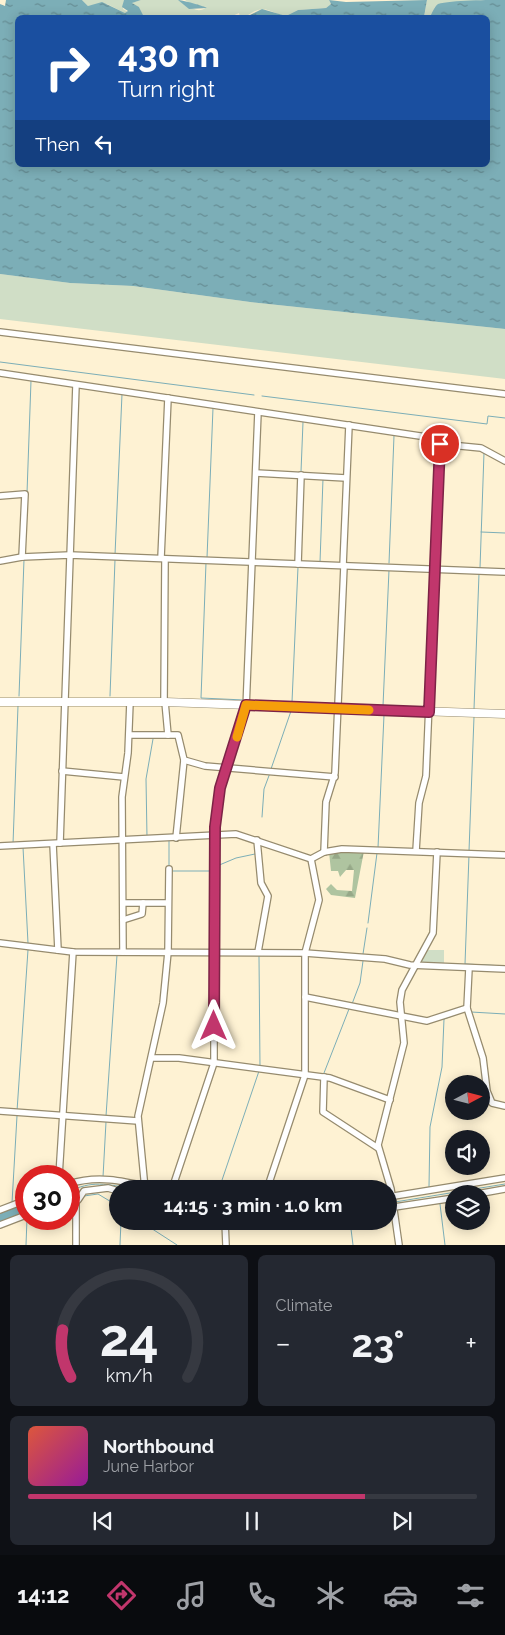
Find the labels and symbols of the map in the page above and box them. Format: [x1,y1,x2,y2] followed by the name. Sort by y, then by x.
[419,423,461,465] pin
[187,999,239,1051] position arrow
[445,1075,490,1120] north arrow
[15,1165,80,1230] speed limit sign: 30

